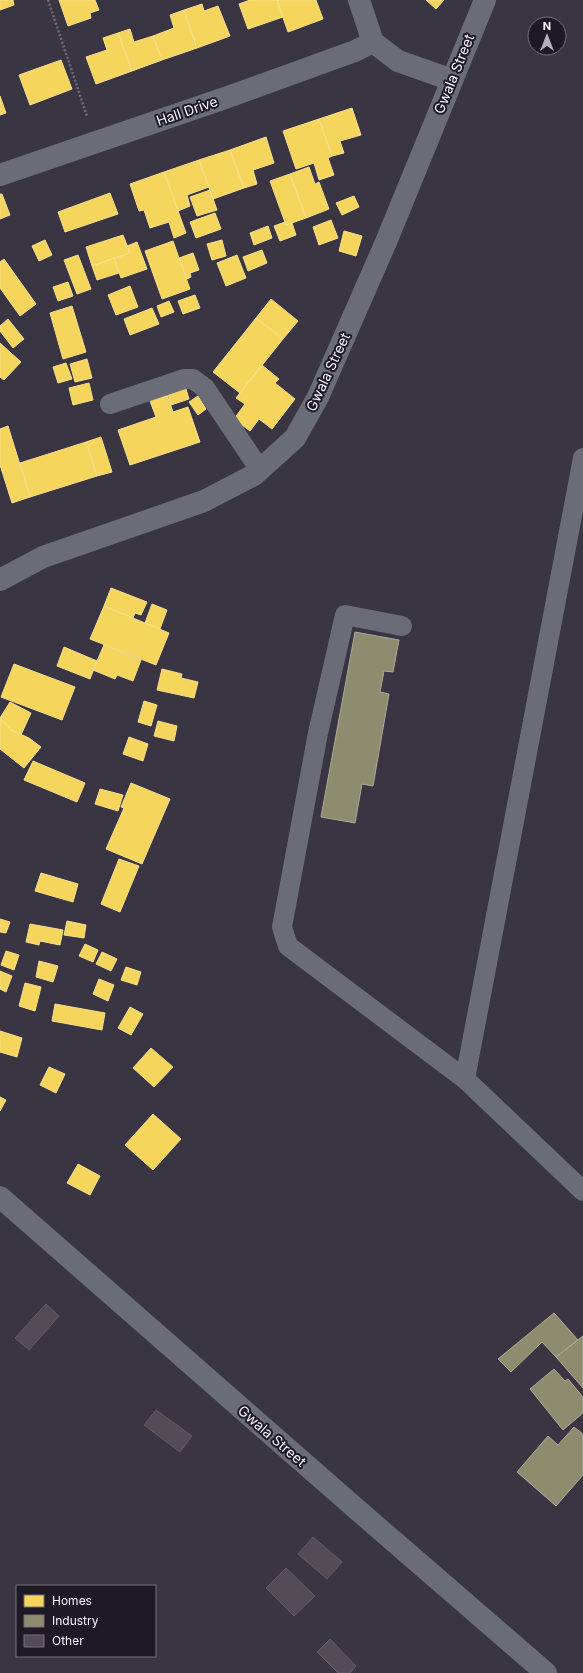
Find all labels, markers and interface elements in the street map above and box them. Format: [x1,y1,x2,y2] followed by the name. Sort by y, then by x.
[527,16,567,56] north arrow
[543,19,551,33] text: N
[430,31,477,116] street label: Gwala Street
[154,92,220,129] street label: Hall Drive
[302,330,353,414] street label: Gwala Street
[235,1401,310,1470] street label: Gwala Street
[16,1585,156,1657] legend
[52,1593,92,1608] text: Homes
[52,1613,99,1628] text: Industry
[52,1633,84,1648] text: Other

